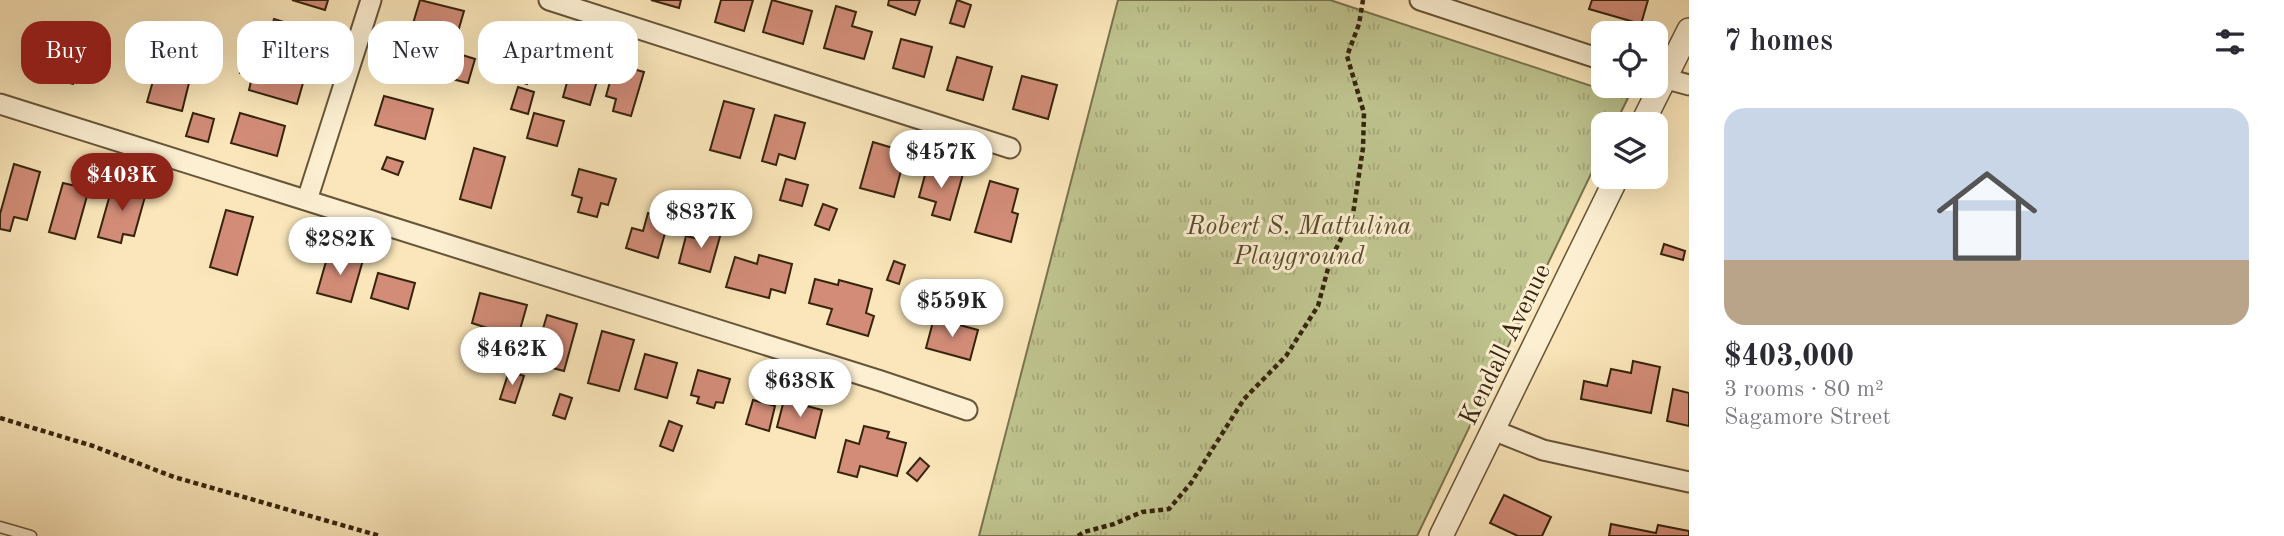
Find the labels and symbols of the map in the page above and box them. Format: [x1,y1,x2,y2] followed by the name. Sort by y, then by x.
[892,130,990,190] pin: $457K
[73,154,171,213] pin: $403K
[652,190,750,250] pin: $837K
[1185,214,1412,270] park label: Robert S. Mattulina Playground
[291,218,389,277] pin: $282K
[1456,260,1556,430] street label: Kendall Avenue
[903,280,1001,339] pin: $559K
[463,328,561,387] pin: $462K
[751,360,849,419] pin: $638K

